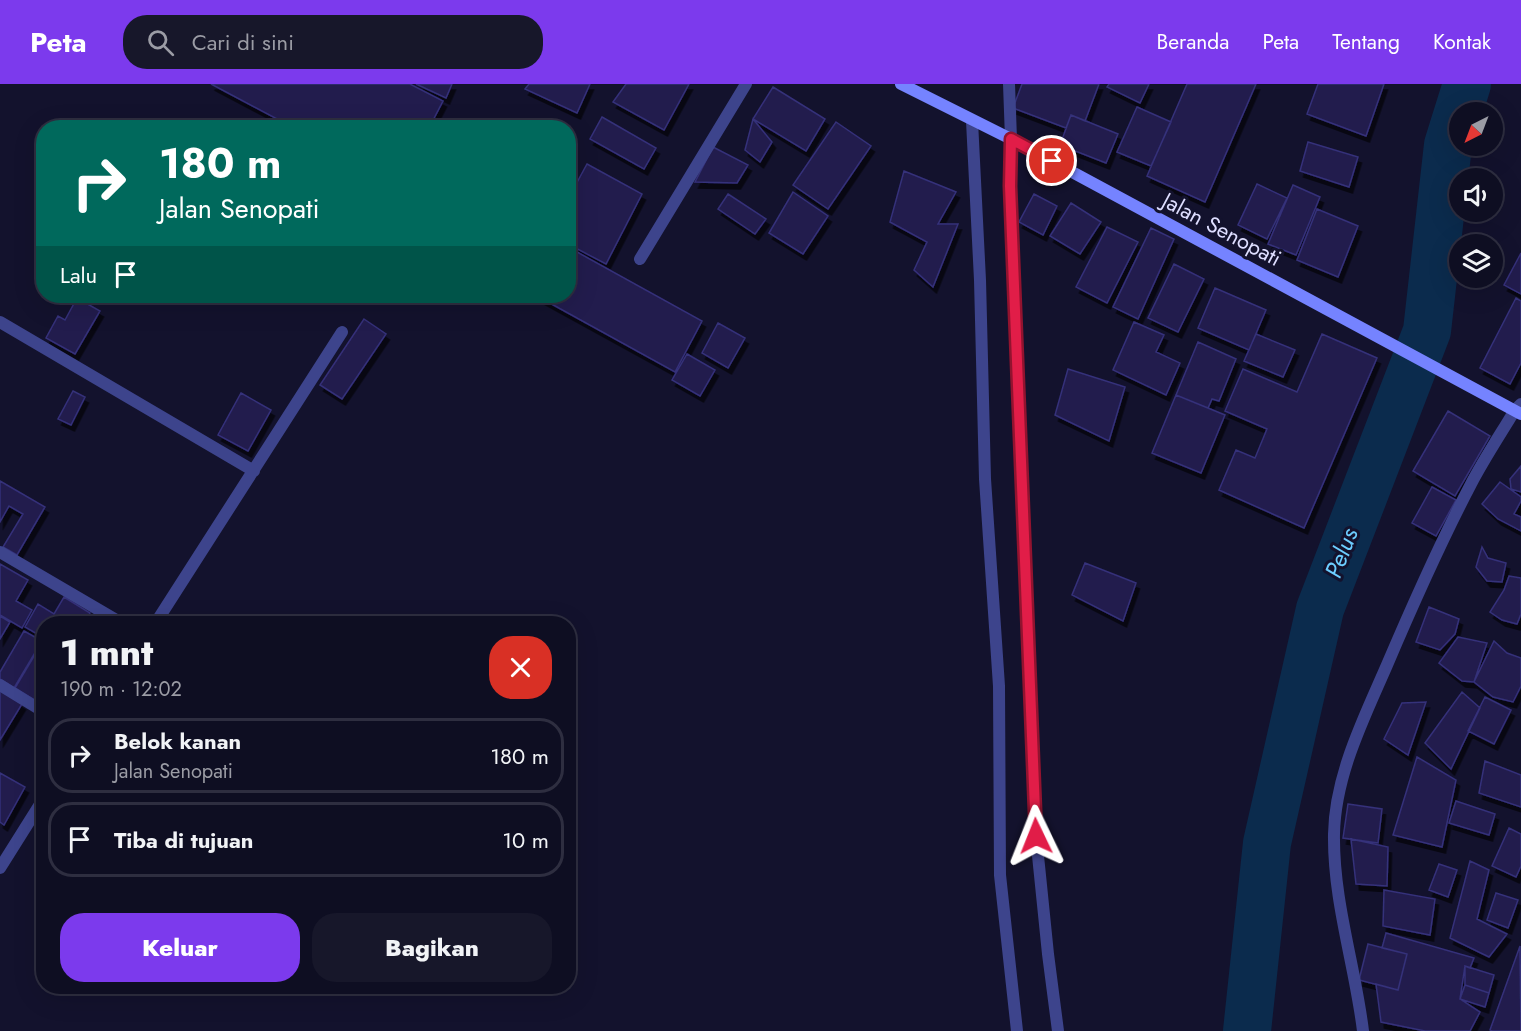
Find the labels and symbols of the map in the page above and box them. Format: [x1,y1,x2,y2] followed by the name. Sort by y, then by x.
[1449,102,1503,156] north arrow
[1026,135,1077,186] pin
[1154,183,1287,274] street label: Jalan Senopati
[1316,522,1367,583] water label: Pelus
[1004,804,1068,868] position arrow

